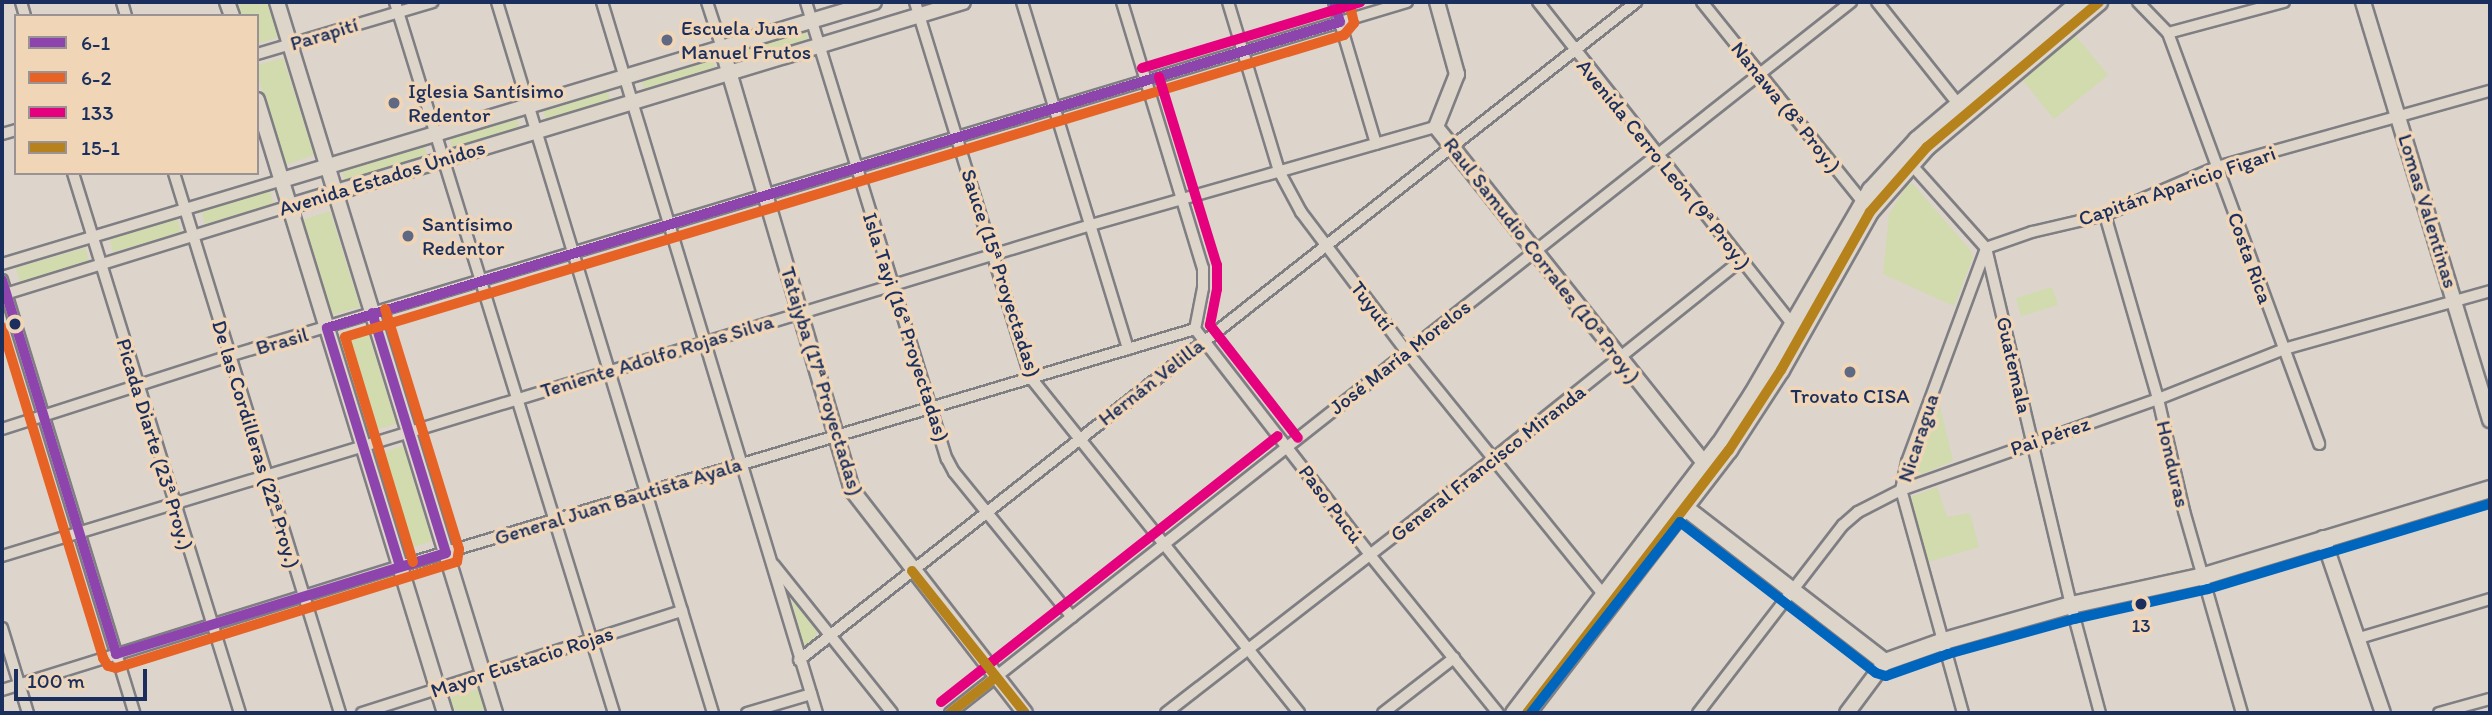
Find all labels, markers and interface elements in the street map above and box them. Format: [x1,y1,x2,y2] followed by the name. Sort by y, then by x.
[287,12,361,56] street label: Parapití
[14,14,259,175] legend
[681,15,811,65] place label: Escuela Juan Manuel Frutos
[81,30,110,55] text: 6-1
[659,32,675,48] marker: Escuela Juan Manuel Frutos
[1726,37,1846,177] street label: Nanawa (8ª Proy.)
[1572,54,1756,274] street label: Avenida Cerro León (9ª Proy.)
[81,65,112,90] text: 6-2
[408,78,564,128] place label: Iglesia Santísimo Redentor
[386,95,402,111] marker: Iglesia Santísimo Redentor
[81,100,114,125] text: 133
[1438,132,1646,388] street label: Raul Samudio Corrales (10ª Proy.)
[2393,132,2463,290] street label: Lomas Valentinas
[81,135,120,160] text: 15-1
[276,135,488,221] street label: Avenida Estados Unidos
[2075,141,2279,231] street label: Capitán Aparicio Figari
[955,166,1047,380] street label: Sauce (15ª Proyectadas)
[2222,209,2278,307] street label: Costa Rica
[857,210,955,444] street label: Isla Tayi (16ª Proyectadas)
[422,211,513,261] place label: Santísimo Redentor
[400,228,416,244] marker: Santísimo Redentor
[775,264,869,498] street label: Tatajyba (17ª Proyectadas)
[1345,276,1399,336] street label: Tuyutí
[1324,294,1476,420] street label: José María Morelos
[538,309,776,403] street label: Teniente Adolfo Rojas Silva
[1991,314,2037,416] street label: Guatemala
[8,317,22,331] unlabelled marker
[206,317,306,571] street label: De las Cordilleras (22ª Proy.)
[253,322,311,360] street label: Brasil
[1093,333,1209,431] street label: Hernán Velilla
[111,335,199,553] street label: Picada Diarte (23ª Proy.)
[1842,364,1858,380] marker: Trovato CISA
[1385,379,1591,547] street label: General Francisco Miranda
[1790,383,1910,409] place label: Trovato CISA
[1892,391,1944,485] street label: Nicaragua
[2007,411,2093,461] street label: Pai Pérez
[2151,418,2195,510] street label: Honduras
[492,451,744,551] street label: General Juan Bautista Ayala
[1293,460,1369,548] street label: Paso Pucú
[2134,597,2148,611] marker: 13
[2131,615,2151,637] place label: 13
[428,621,616,703] street label: Mayor Eustacio Rojas
[18,656,150,700] scale bar
[27,668,85,693] text: 100 m

